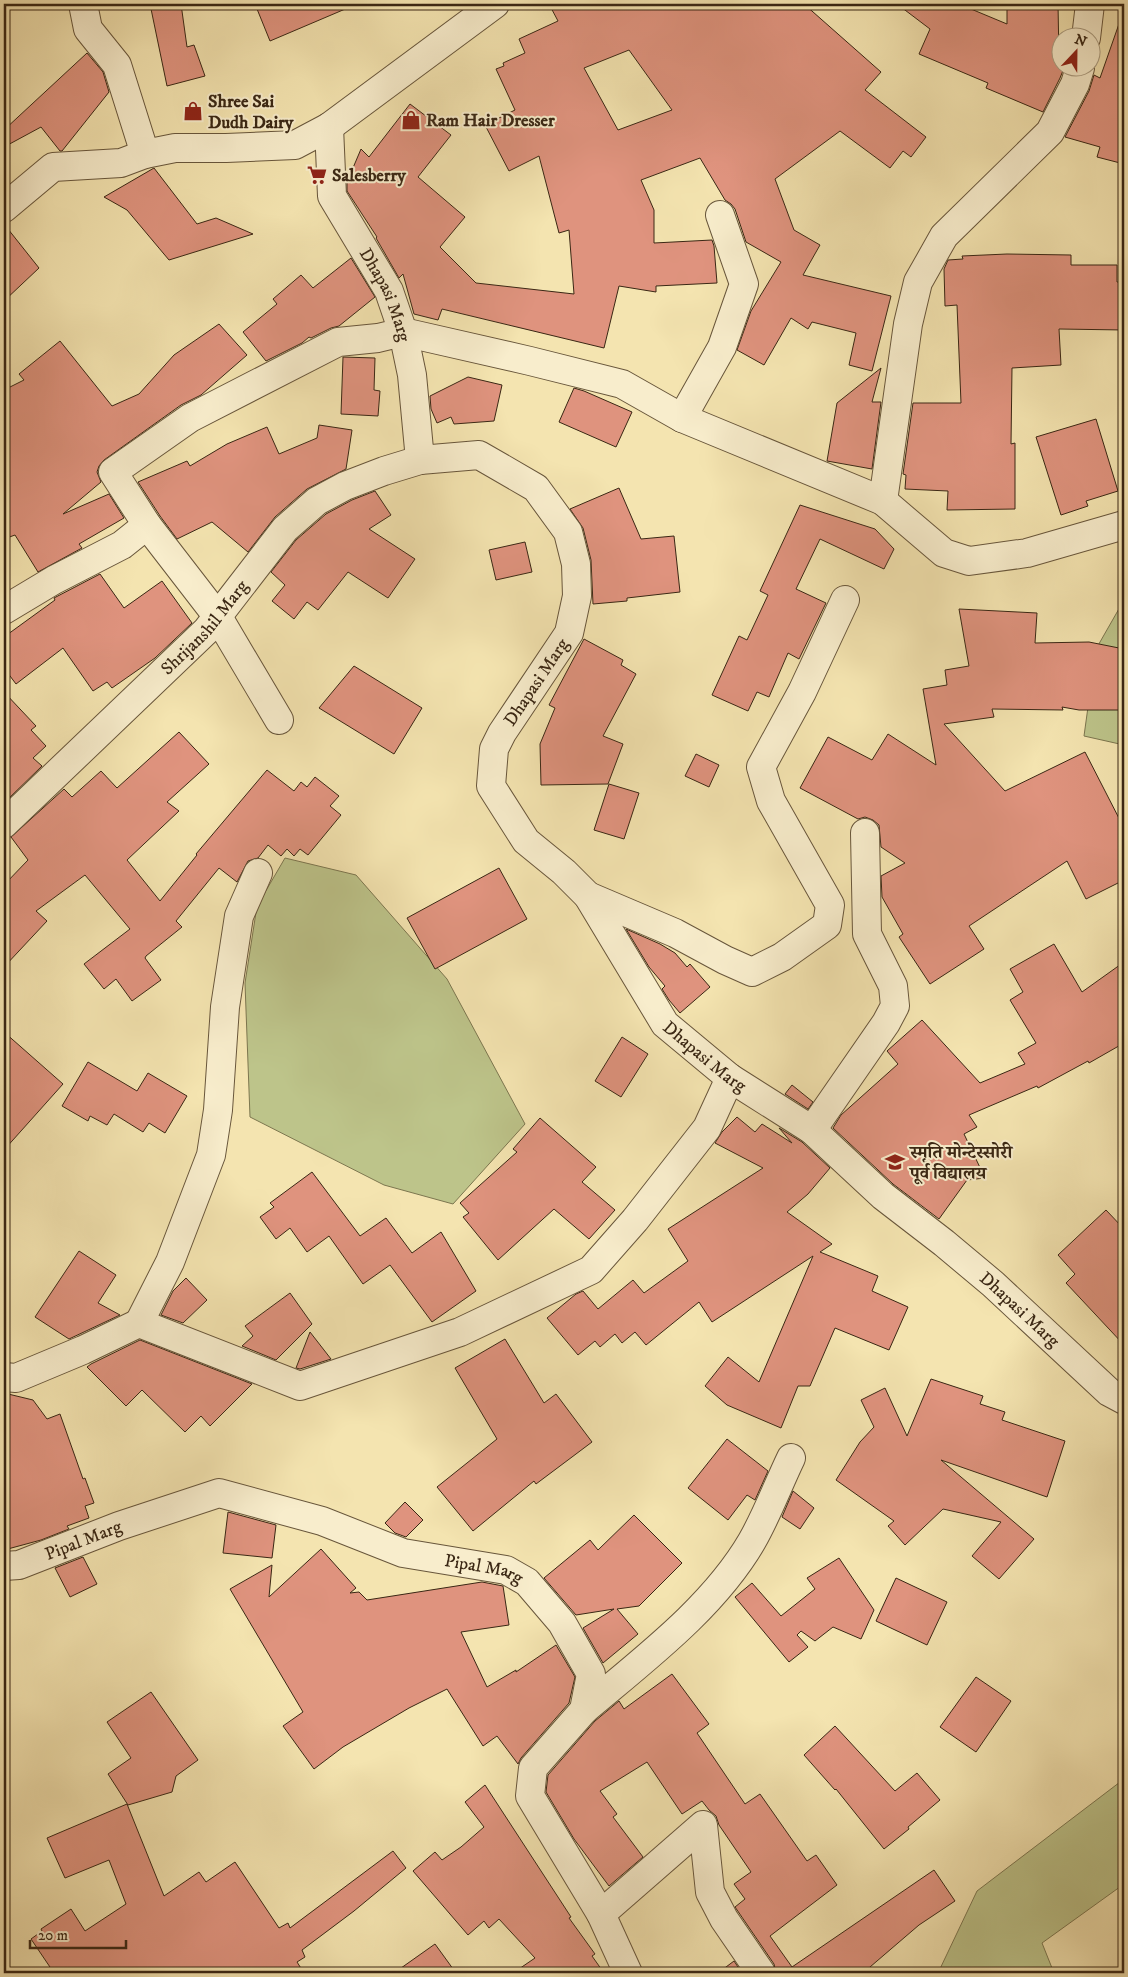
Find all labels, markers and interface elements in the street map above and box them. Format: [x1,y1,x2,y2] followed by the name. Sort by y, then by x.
[1050,28,1100,78] north arrow
[1072,30,1090,52] text: N
[208,91,294,134] place label: Shree Sai Dudh Dairy
[182,100,204,122] shop icon: Shree Sai Dudh Dairy
[400,109,422,131] shop icon: Ram Hair Dresser
[426,110,555,132] place label: Ram Hair Dresser
[306,164,328,186] supermarket icon: Salesberry
[332,165,406,187] place label: Salesberry
[354,244,415,344] street label: Dhapasi Marg
[157,576,254,680] street label: Shrijanshil Marg
[499,634,574,731] street label: Dhapasi Marg
[658,1017,750,1098] street label: Dhapasi Marg
[908,1141,1013,1185] place label: स्मृति मोन्टेस्सोरी पूर्व विद्यालय
[884,1151,906,1173] school or university icon: स्मृति मोन्टेस्सोरी पूर्व विद्यालय
[975,1267,1064,1353] street label: Dhapasi Marg
[42,1516,125,1566] street label: Pipal Marg
[443,1550,527,1590] street label: Pipal Marg
[30,1917,126,1949] scale bar
[38,1926,68,1945] text: 20 m

